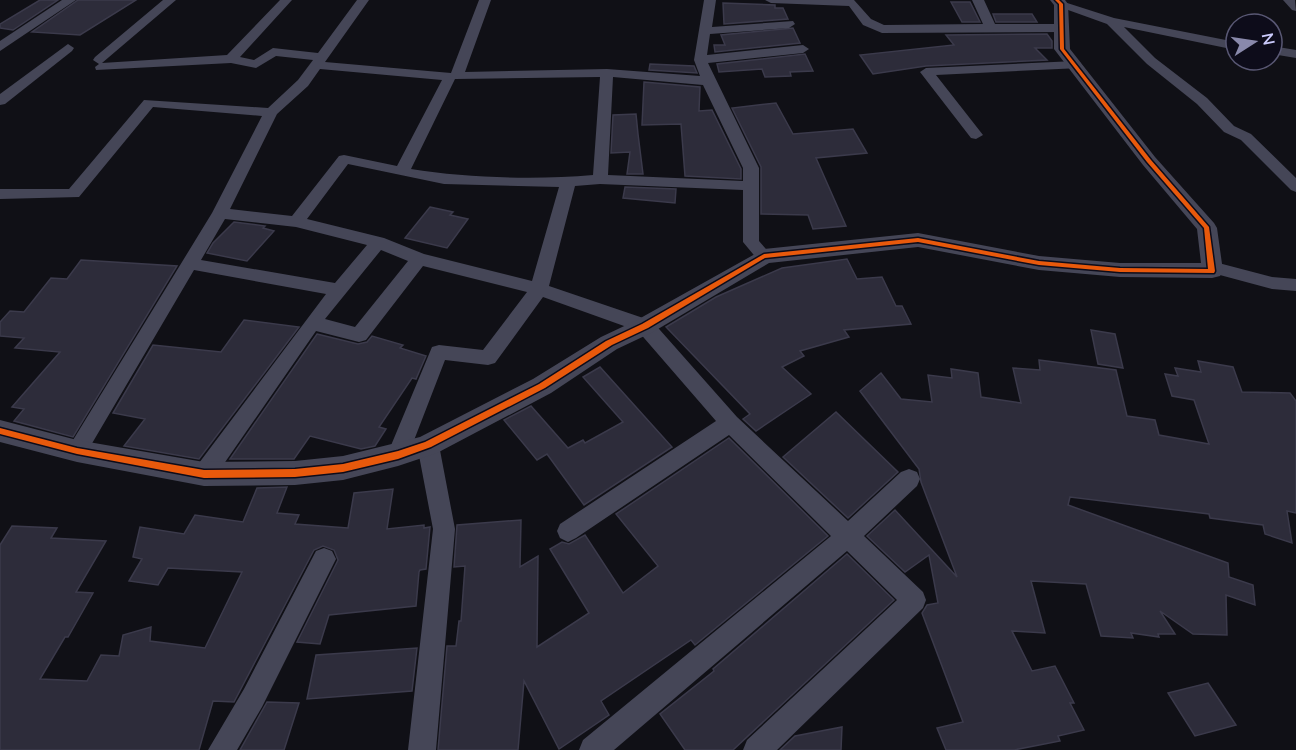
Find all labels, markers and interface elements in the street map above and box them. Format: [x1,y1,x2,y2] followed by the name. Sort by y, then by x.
[1224,12,1284,72] north arrow
[1258,31,1280,47] text: N

